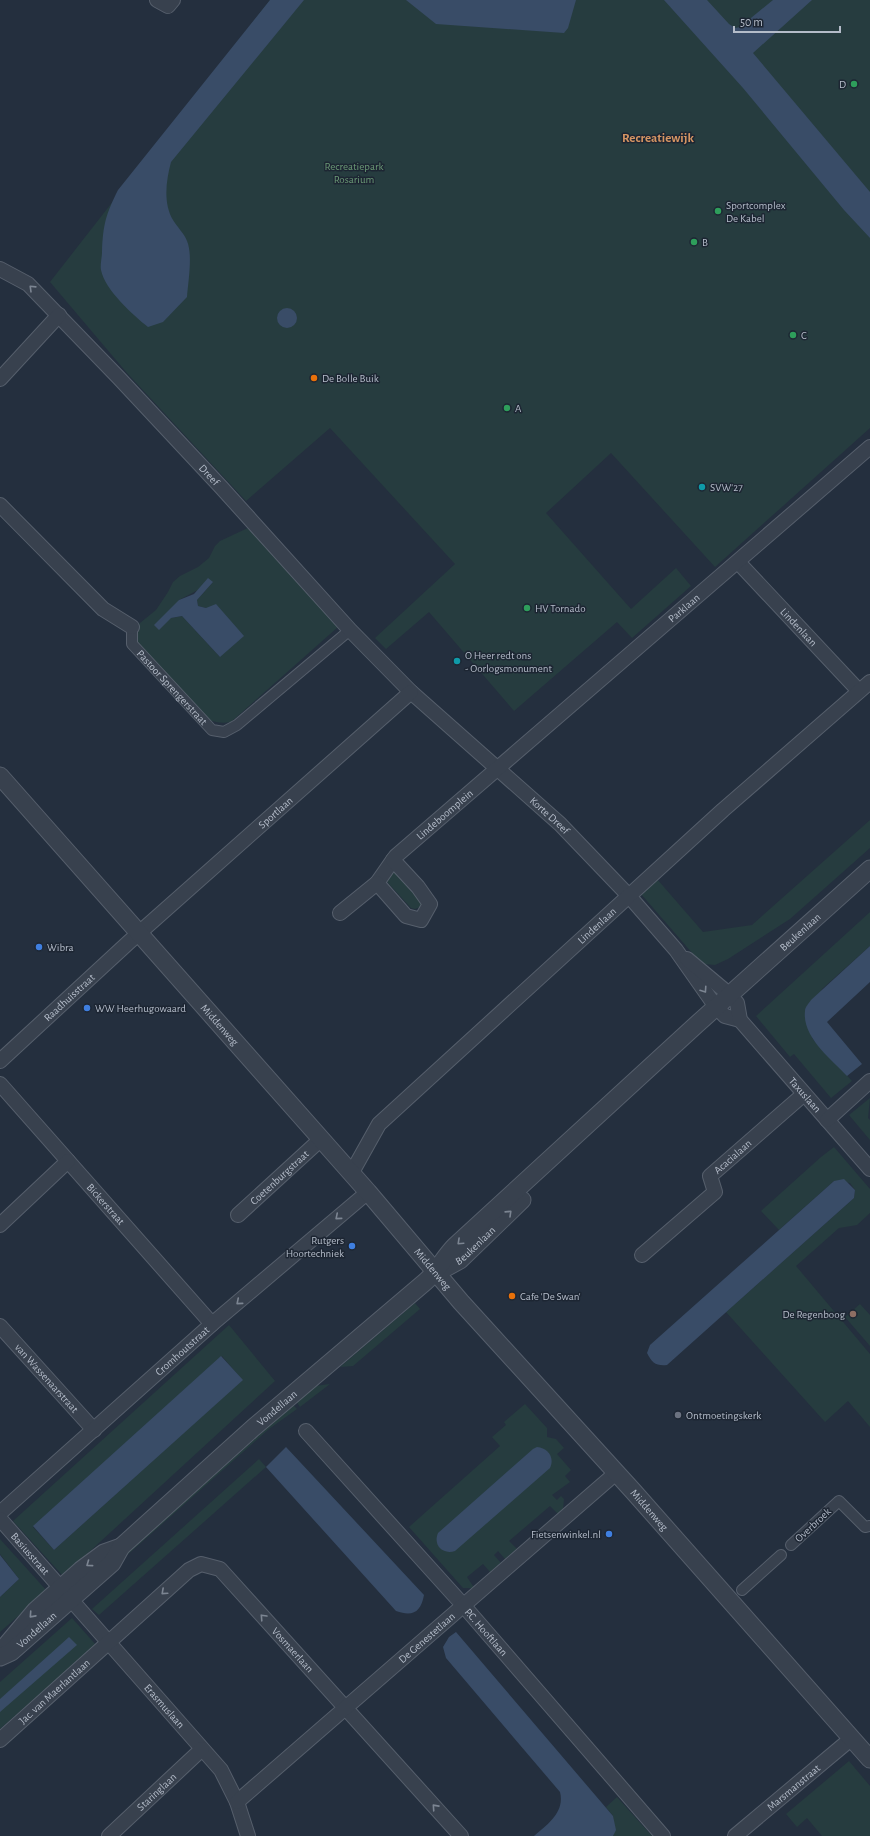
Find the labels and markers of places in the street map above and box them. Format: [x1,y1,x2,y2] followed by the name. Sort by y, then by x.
[839,79,846,90] place label: D
[849,79,859,89] marker: D
[726,200,786,224] place label: Sportcomplex De Kabel
[713,206,723,216] marker: Sportcomplex De Kabel
[689,237,699,247] marker: B
[702,237,708,248] place label: B
[788,330,798,340] marker: C
[801,330,807,341] place label: C
[309,373,319,383] marker: De Bolle Buik
[322,373,379,384] place label: De Bolle Buik
[502,403,512,413] marker: A
[515,403,522,414] place label: A
[697,482,707,492] marker: SVW'27
[710,482,743,493] place label: SVW'27
[522,603,532,613] marker: HV Tornado
[535,603,586,614] place label: HV Tornado
[465,650,552,674] place label: O Heer redt ons - Oorlogsmonument
[452,656,462,666] marker: O Heer redt ons - Oorlogsmonument
[34,942,44,952] marker: Wibra
[47,942,74,953] place label: Wibra
[82,1003,92,1013] marker: WW Heerhugowaard
[95,1003,186,1014] place label: WW Heerhugowaard
[286,1235,344,1259] place label: Rutgers Hoortechniek
[347,1241,357,1251] marker: Rutgers Hoortechniek
[507,1291,517,1301] marker: Cafe 'De Swan'
[520,1291,581,1302] place label: Cafe 'De Swan'
[782,1309,846,1320] place label: De Regenboog
[848,1309,858,1319] marker: De Regenboog
[673,1410,683,1420] marker: Ontmoetingskerk
[686,1410,761,1421] place label: Ontmoetingskerk
[531,1529,601,1540] place label: Fietsenwinkel.nl
[604,1529,614,1539] marker: Fietsenwinkel.nl

